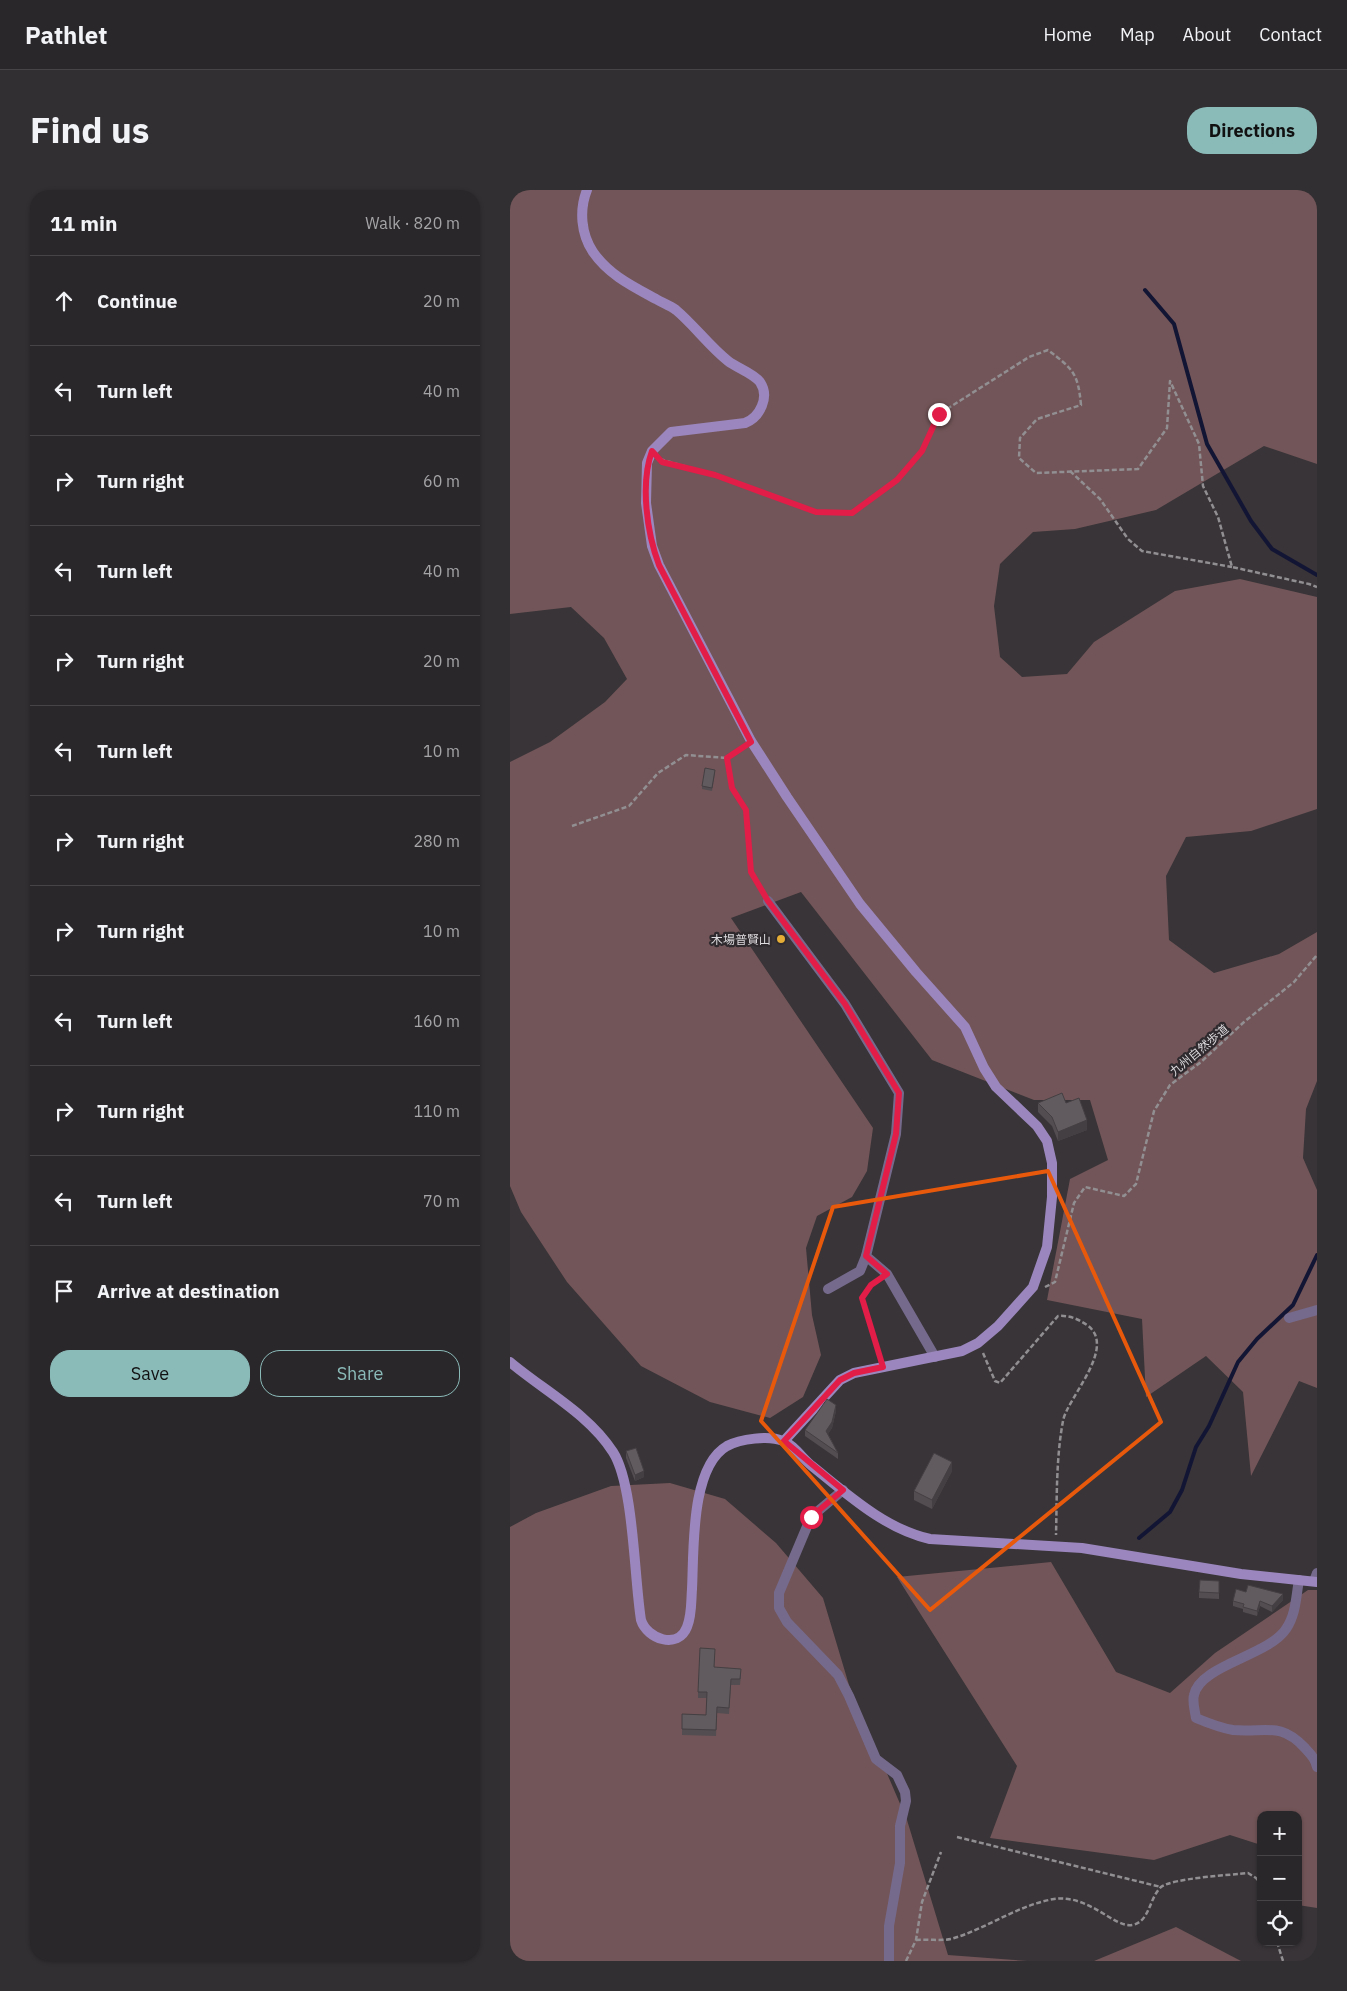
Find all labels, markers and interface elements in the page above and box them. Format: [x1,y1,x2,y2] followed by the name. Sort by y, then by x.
[25,19,107,51] text: Pathlet
[1044,23,1092,46] text: Home
[1120,23,1155,46] text: Map
[1183,23,1231,46] text: About
[1259,23,1322,46] text: Contact
[30,107,149,153] text: Find us
[1187,107,1317,154] button: Directions
[50,209,117,237] text: 11 min
[365,213,460,233] text: Walk · 820 m
[50,287,78,315] icon: ahead
[97,289,177,313] text: Continue
[423,291,460,311] text: 20 m
[50,377,78,405] icon: left
[97,379,173,403] text: Turn left
[423,381,460,401] text: 40 m
[928,403,951,426] route end
[50,467,78,495] icon: right
[97,469,184,493] text: Turn right
[423,471,460,491] text: 60 m
[50,557,78,585] icon: left
[97,559,173,583] text: Turn left
[423,561,460,581] text: 40 m
[50,647,78,675] icon: right
[97,649,184,673] text: Turn right
[423,651,460,671] text: 20 m
[50,737,78,765] icon: left
[97,739,173,763] text: Turn left
[423,741,460,761] text: 10 m
[50,827,78,855] icon: right
[97,829,184,853] text: Turn right
[413,831,460,851] text: 280 m
[50,917,78,945] icon: right
[97,919,184,943] text: Turn right
[423,921,460,941] text: 10 m
[711,932,771,947] place label: 木場普賢山
[775,933,787,945] marker: 木場普賢山
[50,1007,78,1035] icon: left
[97,1009,173,1033] text: Turn left
[413,1011,460,1031] text: 160 m
[1167,1021,1231,1079] street label: 九州自然歩道
[50,1097,78,1125] icon: right
[97,1099,184,1123] text: Turn right
[413,1101,460,1121] text: 110 m
[50,1187,78,1215] icon: left
[97,1189,173,1213] text: Turn left
[423,1191,460,1211] text: 70 m
[50,1277,78,1305] icon: arrive
[97,1279,280,1303] text: Arrive at destination
[50,1350,250,1397] button: Save
[260,1350,460,1397] button: Share
[800,1506,823,1529] route start
[1257,1811,1302,1946] map controls
[1257,1811,1302,1856] button: +
[1257,1856,1302,1901] button: −
[1257,1901,1302,1946] button: locate

